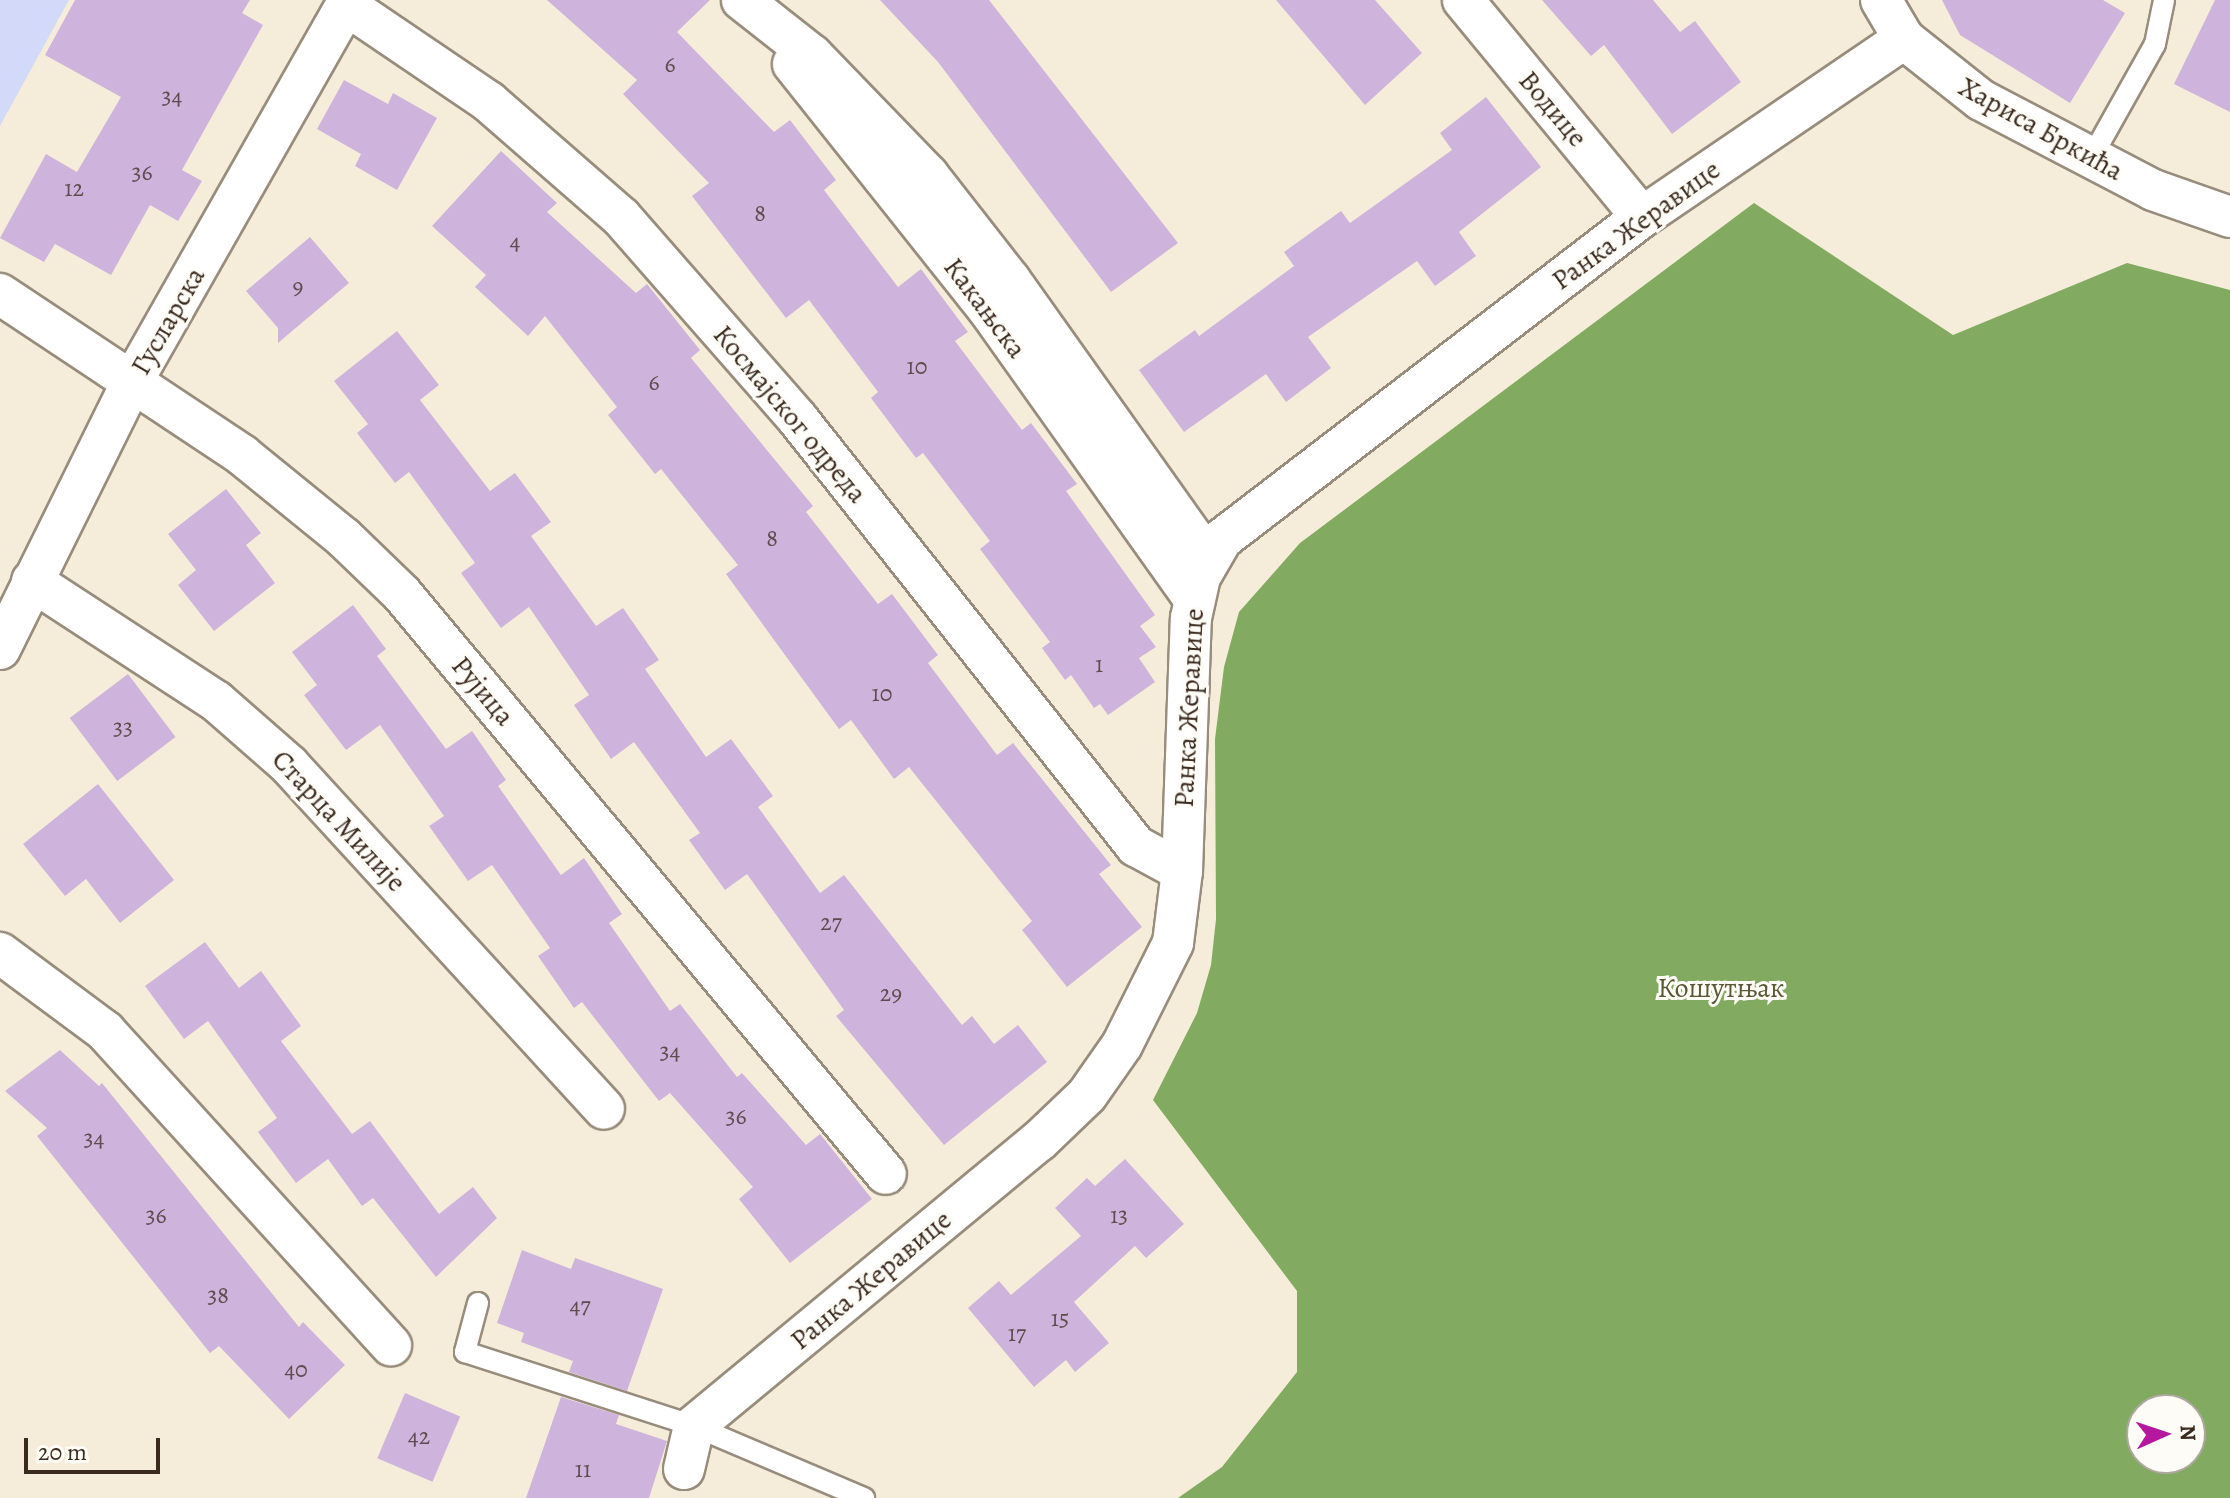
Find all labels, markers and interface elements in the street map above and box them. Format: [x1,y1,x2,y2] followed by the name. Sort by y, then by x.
[664,51,676,79] house number: 6
[1511,64,1595,154] street label: Водице
[1953,70,2129,188] street label: Хариса Бркића
[162,83,182,111] house number: 34
[1545,153,1727,297] street label: Ранка Жеравице
[131,159,153,187] house number: 36
[64,175,84,203] house number: 12
[754,200,766,228] house number: 8
[510,228,520,256] house number: 4
[936,251,1034,365] street label: Какањска
[124,261,212,381] street label: Гусларска
[293,273,303,301] house number: 9
[706,318,874,510] street label: Космајског одреда
[907,353,927,381] house number: 10
[648,369,660,397] house number: 6
[766,525,778,553] house number: 8
[1167,607,1211,809] street label: Ранка Жеравице
[444,649,522,733] street label: Рујица
[1095,651,1103,679] house number: 1
[872,680,892,708] house number: 10
[113,714,133,742] house number: 33
[265,743,413,899] street label: Старца Милије
[820,909,842,937] house number: 27
[1657,971,1785,1005] park label: Кошутњак
[880,980,902,1008] house number: 29
[660,1038,680,1066] house number: 34
[725,1103,747,1131] house number: 36
[84,1125,104,1153] house number: 34
[145,1202,167,1230] house number: 36
[1110,1202,1128,1230] house number: 13
[784,1203,958,1357] street label: Ранка Жеравице
[207,1282,229,1310] house number: 38
[570,1292,590,1320] house number: 47
[1051,1305,1069,1333] house number: 15
[1008,1320,1026,1348] house number: 17
[284,1356,308,1384] house number: 40
[2126,1394,2206,1474] north arrow
[28,1422,164,1472] scale bar
[408,1423,430,1451] house number: 42
[2173,1424,2203,1442] text: N
[38,1436,87,1468] text: 20 m
[575,1456,591,1484] house number: 11

